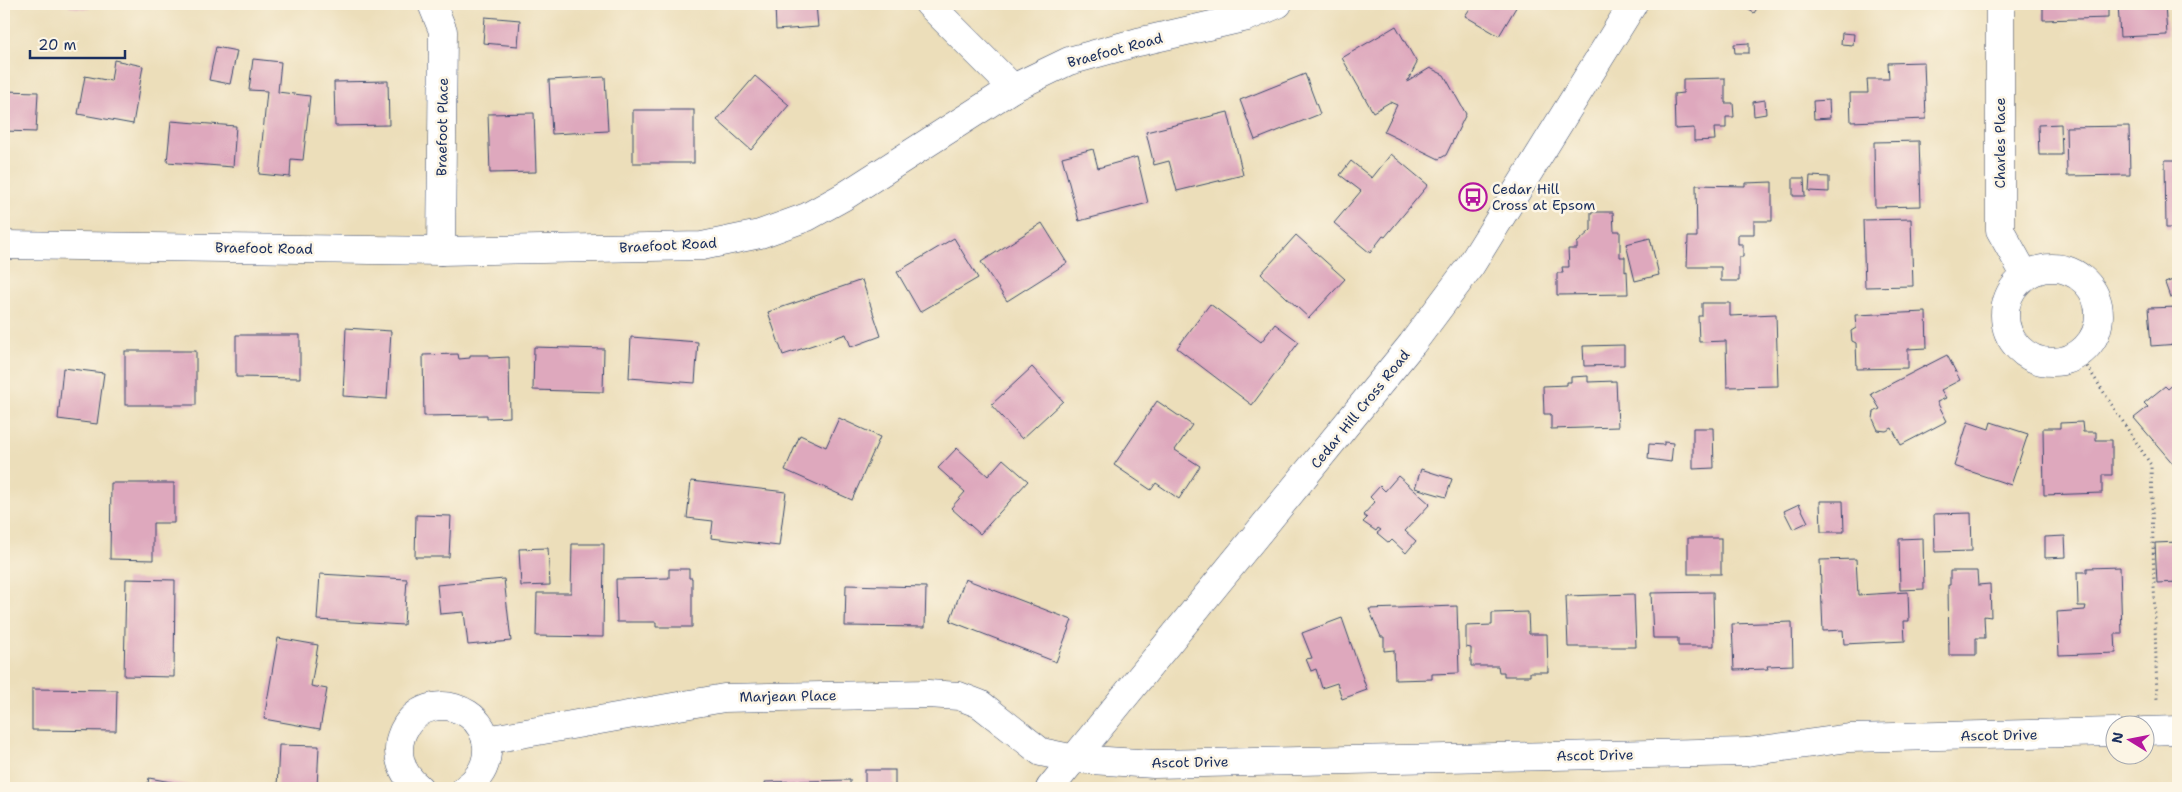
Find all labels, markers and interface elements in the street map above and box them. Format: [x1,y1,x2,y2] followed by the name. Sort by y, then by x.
[30,28,125,60] scale bar
[1065,29,1165,71] street label: Braefoot Road
[38,35,77,55] text: 20 m
[432,78,452,176] street label: Braefoot Place
[1991,97,2009,188] street label: Charles Place
[1492,180,1595,214] place label: Cedar Hill Cross at Epsom
[1458,182,1488,212] bus stop icon: Cedar Hill Cross at Epsom
[619,233,717,257] street label: Braefoot Road
[215,238,313,258] street label: Braefoot Road
[1307,346,1414,472] street label: Cedar Hill Cross Road
[739,686,837,706] street label: Marjean Place
[2104,714,2154,764] north arrow
[1960,725,2038,745] street label: Ascot Drive
[2107,731,2127,745] text: N
[1556,745,1634,765] street label: Ascot Drive
[1151,752,1229,772] street label: Ascot Drive

